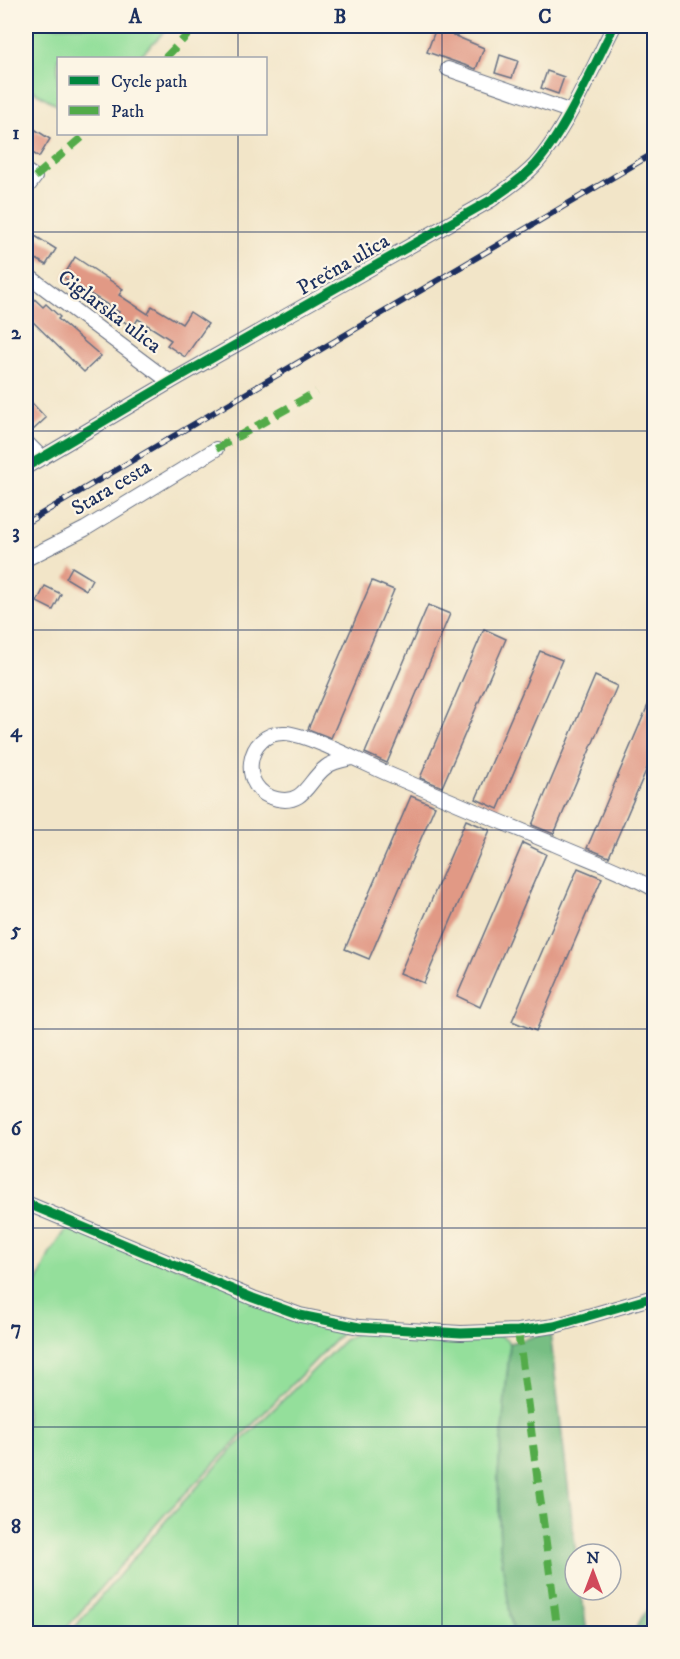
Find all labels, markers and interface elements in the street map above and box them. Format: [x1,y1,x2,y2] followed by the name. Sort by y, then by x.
[128,5,143,30] text: A
[334,5,346,30] text: B
[538,5,552,30] text: C
[57,57,267,135] legend
[111,71,188,93] text: Cycle path
[111,101,145,123] text: Path
[12,121,20,146] text: 1
[293,228,394,302] street label: Prečna ulica
[52,264,166,359] street label: Ciglarska ulica
[11,321,22,346] text: 2
[67,454,156,522] street label: Stara cesta
[12,520,20,545] text: 3
[10,719,23,744] text: 4
[10,918,21,943] text: 5
[11,1117,23,1142] text: 6
[11,1316,21,1341] text: 7
[11,1515,21,1540] text: 8
[563,1542,623,1602] north arrow
[586,1548,600,1568] text: N

